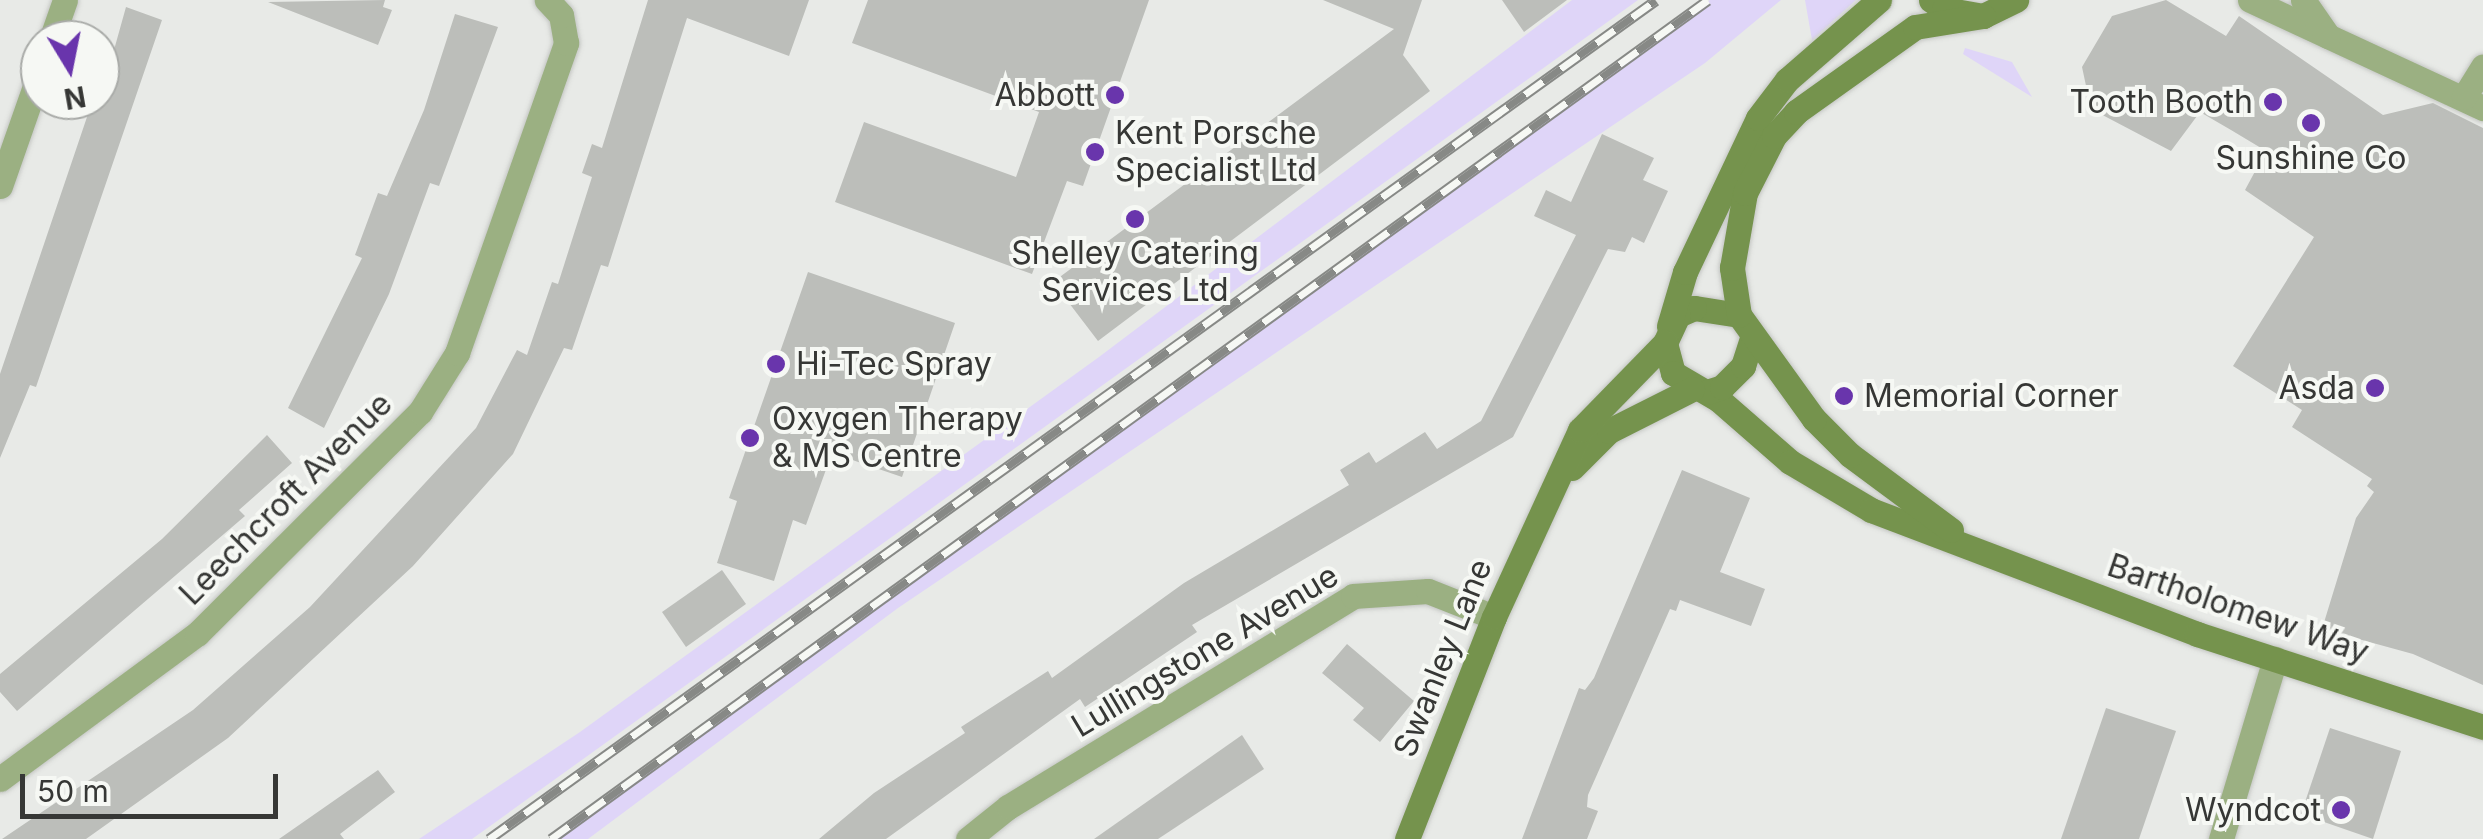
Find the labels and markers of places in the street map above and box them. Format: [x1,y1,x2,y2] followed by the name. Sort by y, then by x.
[994,76,1095,114] place label: Abbott
[2069,83,2253,121] place label: Tooth Booth
[1104,84,1126,106] marker: Abbott
[2262,91,2284,113] marker: Tooth Booth
[2300,112,2322,134] marker: Sunshine Co
[1115,115,1317,190] place label: Kent Porsche Specialist Ltd
[2215,139,2407,177] place label: Sunshine Co
[1084,141,1106,163] marker: Kent Porsche Specialist Ltd
[1124,208,1146,230] marker: Shelley Catering Services Ltd
[1011,235,1259,310] place label: Shelley Catering Services Ltd
[796,345,992,383] place label: Hi-Tec Spray
[765,353,787,375] marker: Hi-Tec Spray
[2278,369,2355,407] place label: Asda
[1864,377,2119,415] place label: Memorial Corner
[2364,377,2386,399] marker: Asda
[1833,385,1855,407] marker: Memorial Corner
[772,401,1023,476] place label: Oxygen Therapy & MS Centre
[737,425,763,451] marker: Oxygen Therapy & MS Centre
[2185,791,2321,829] place label: Wyndcot
[2330,799,2352,821] marker: Wyndcot

